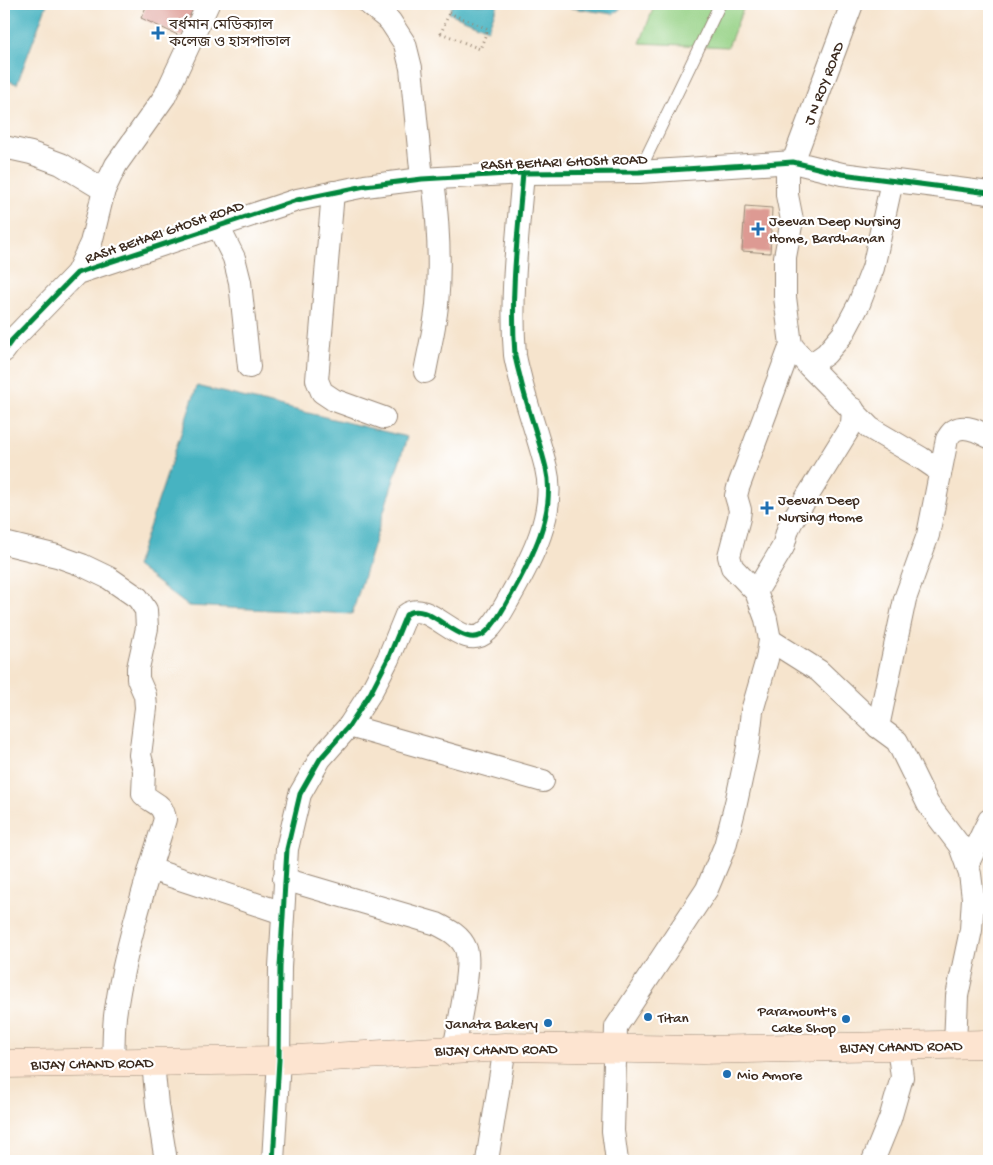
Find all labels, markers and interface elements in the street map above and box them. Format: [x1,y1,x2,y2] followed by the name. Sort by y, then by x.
[168,15,291,52] place label: বর্ধমান মেডিক্যাল কলেজ ও হাসপাতাল
[151,26,165,40] marker: বর্ধমান মেডিক্যাল কলেজ ও হাসপাতাল
[801,39,849,128] street label: J N ROY ROAD
[480,151,648,175] street label: RASH BEHARI GHOSH ROAD
[83,197,247,269] street label: RASH BEHARI GHOSH ROAD
[769,213,901,248] place label: Jeevan Deep Nursing Home, Bardhaman
[751,222,765,236] marker: Jeevan Deep Nursing Home, Bardhaman
[778,492,863,527] place label: Jeevan Deep Nursing Home
[760,501,774,515] marker: Jeevan Deep Nursing Home
[757,1003,837,1038] place label: Paramount's Cake Shop
[657,1010,689,1028] place label: Titan
[642,1011,654,1023] marker: Titan
[840,1013,852,1025] marker: Paramount's Cake Shop
[445,1016,539,1034] place label: Janata Bakery
[542,1017,554,1029] marker: Janata Bakery
[839,1038,963,1058] street label: BIJAY CHAND ROAD
[434,1041,558,1061] street label: BIJAY CHAND ROAD
[30,1055,154,1075] street label: BIJAY CHAND ROAD
[737,1067,803,1085] place label: Mio Amore
[721,1068,733,1080] marker: Mio Amore

